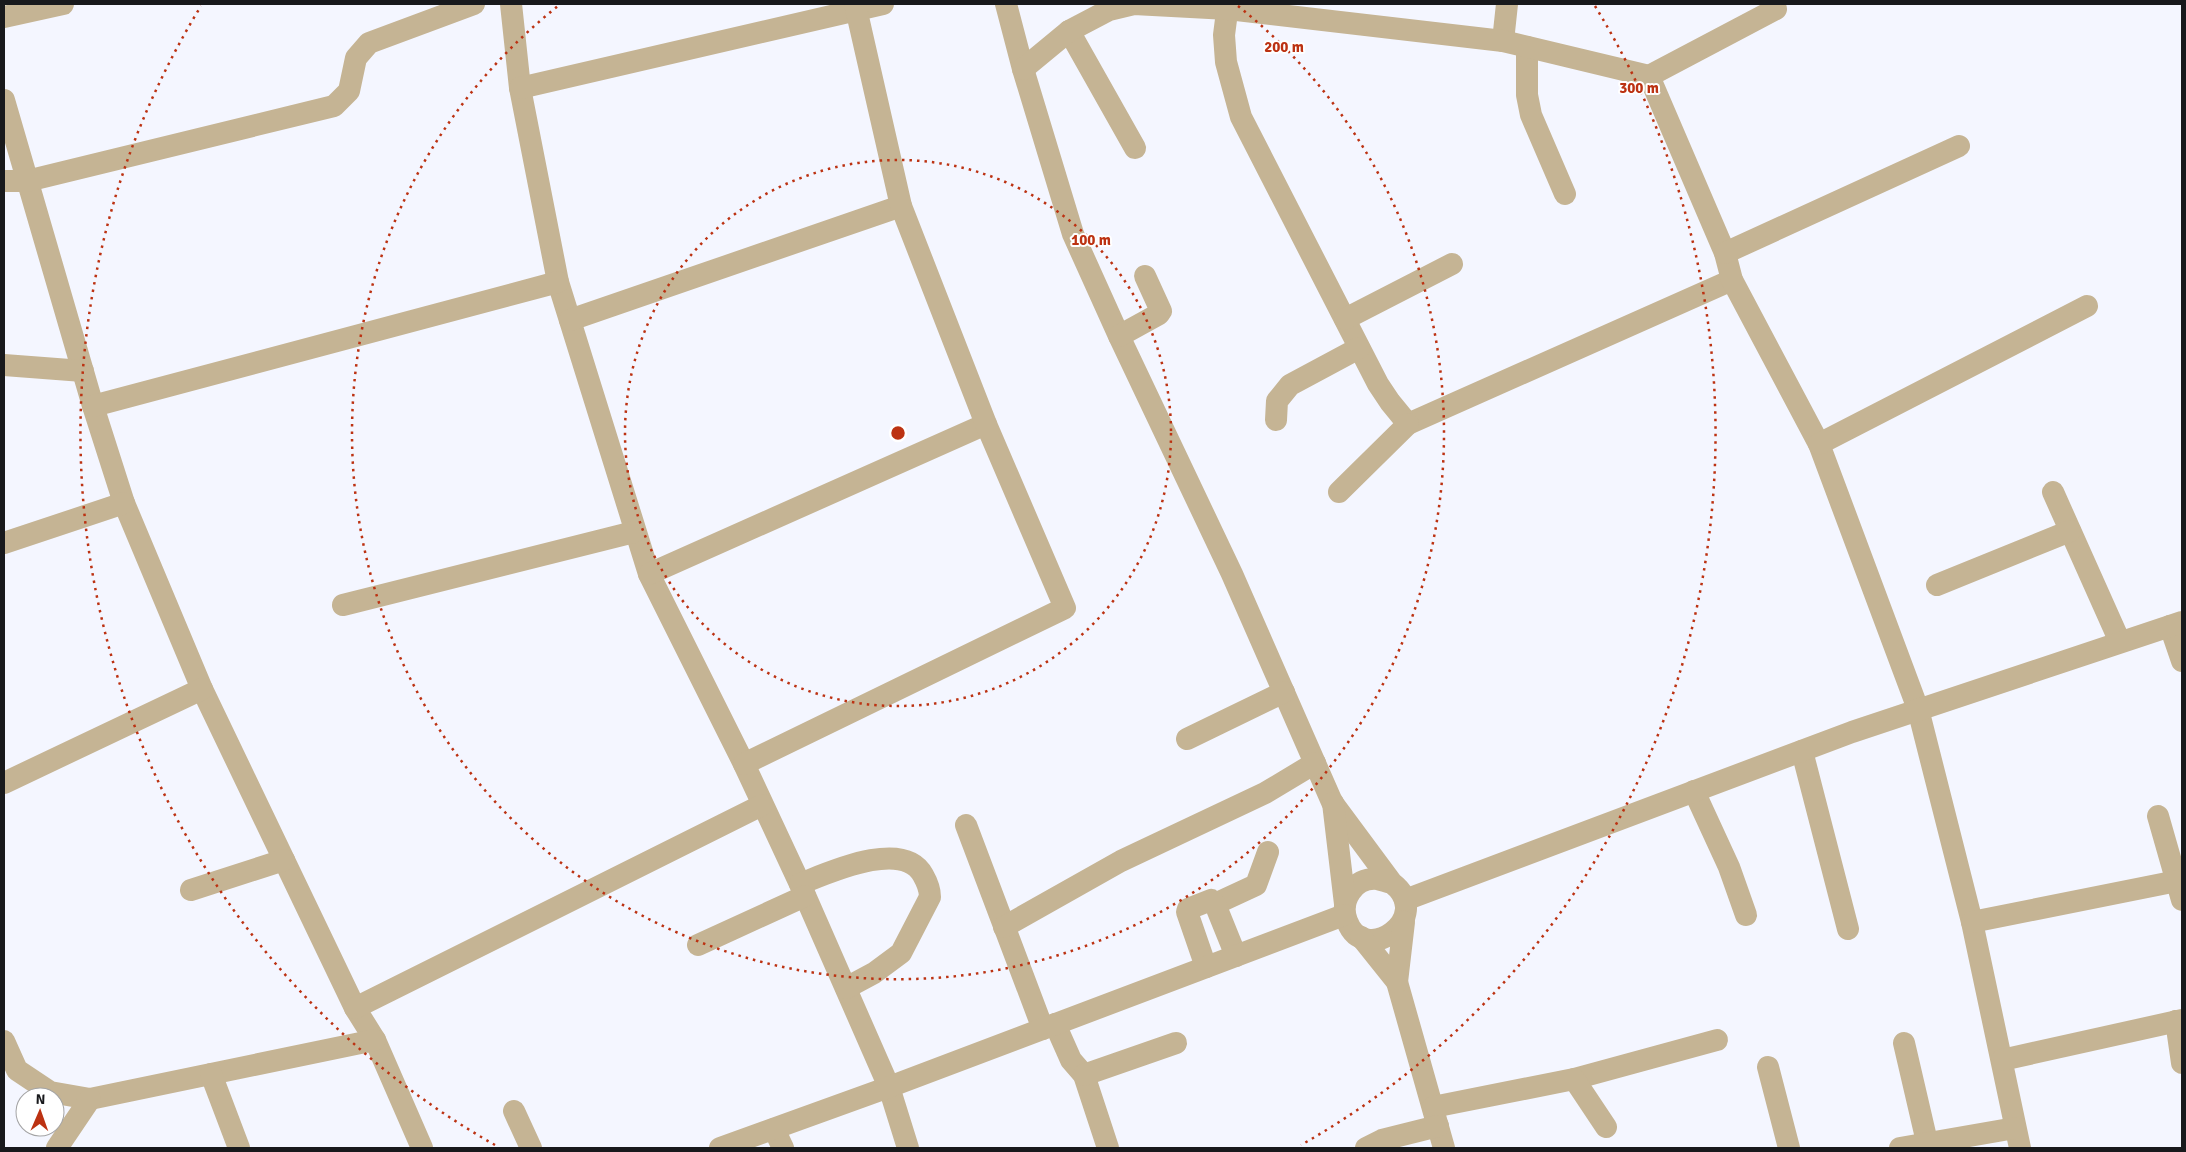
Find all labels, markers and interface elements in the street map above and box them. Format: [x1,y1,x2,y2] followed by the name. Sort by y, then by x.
[1264,38,1304,56] text: 200 m
[1619,79,1659,97] text: 300 m
[1071,231,1111,249] text: 100 m
[889,424,907,442] centre of rings
[15,1087,65,1137] north arrow
[35,1091,46,1108] text: N

